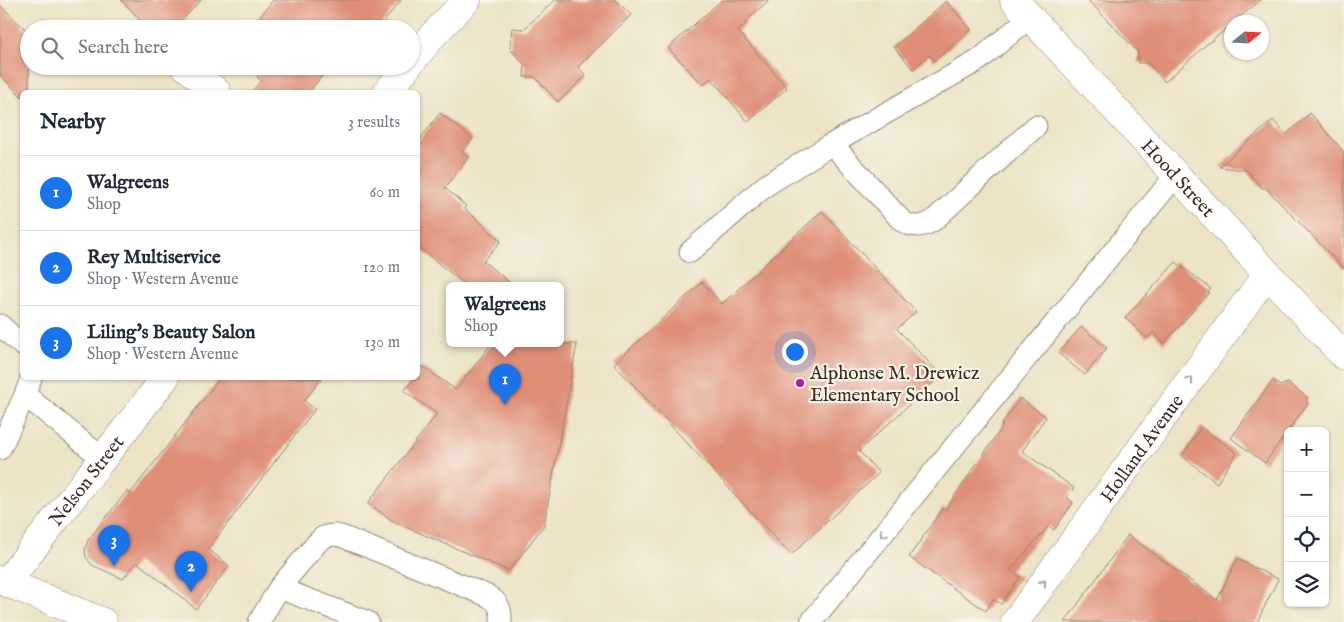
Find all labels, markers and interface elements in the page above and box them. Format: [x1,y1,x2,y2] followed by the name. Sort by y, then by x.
[1224,15,1269,60] north arrow
[20,20,420,75] search box
[38,34,66,62] icon: search
[78,36,169,60] text: Search here
[40,109,105,136] text: Nearby
[348,113,400,133] text: 3 results
[1135,135,1220,223] street label: Hood Street
[87,171,169,195] text: Walgreens
[53,183,59,203] text: 1
[370,183,400,203] text: 60 m
[87,195,121,215] text: Shop
[87,246,221,270] text: Rey Multiservice
[52,258,60,278] text: 2
[363,258,400,278] text: 120 m
[87,270,239,290] text: Shop · Western Avenue
[446,282,564,347] popup
[464,293,546,317] text: Walgreens
[464,317,498,337] text: Shop
[87,321,255,345] text: Liling's Beauty Salon
[53,333,59,353] text: 3
[364,333,400,353] text: 130 m
[782,339,808,365] your location
[87,345,239,365] text: Shop · Western Avenue
[809,362,980,408] place label: Alphonse M. Drewicz Elementary School
[489,364,521,405] pin: 1
[1184,376,1193,386] one-way arrow
[794,377,806,389] marker: Alphonse M. Drewicz Elementary School
[1096,390,1190,508] street label: Holland Avenue
[1284,427,1329,607] map controls
[1284,427,1329,472] button: +
[45,431,130,532] street label: Nelson Street
[1284,472,1329,517] button: −
[1284,517,1329,562] button: locate
[98,525,130,566] pin: 3
[881,528,889,537] one-way arrow
[175,551,207,592] pin: 2
[1284,562,1329,607] button: layers
[1037,579,1046,588] one-way arrow

